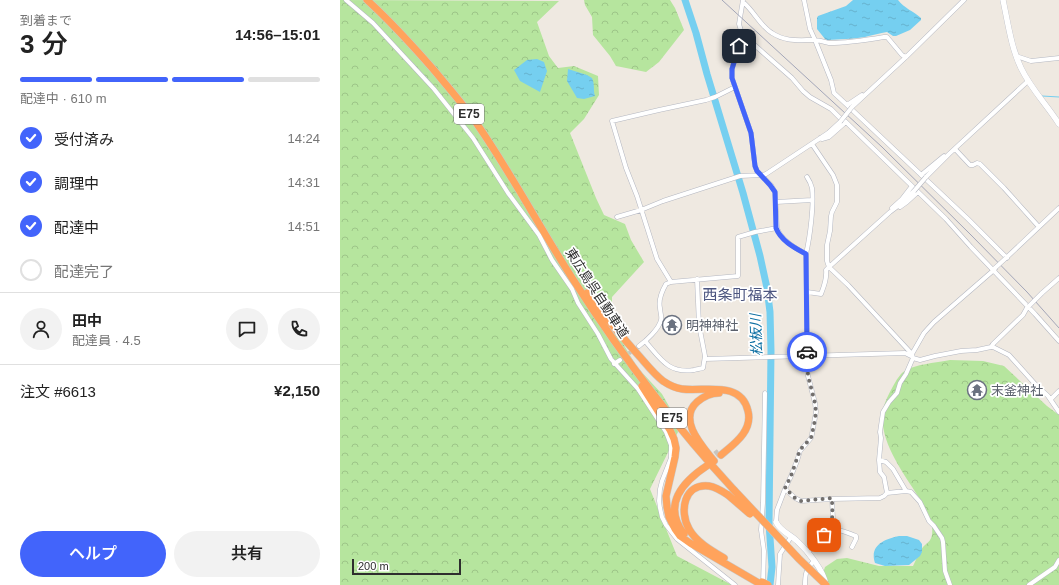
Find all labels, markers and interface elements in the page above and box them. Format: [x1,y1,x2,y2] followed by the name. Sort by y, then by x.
[20,13,72,28] text: 到着まで
[235,26,320,43] text: 14:56–15:01
[20,29,68,59] text: 3 分
[722,29,756,63] pin
[728,35,750,57] icon: home
[20,91,107,106] text: 配達中 · 610 m
[454,104,484,124] road number: E75
[20,127,42,149] icon: check
[54,131,114,148] text: 受付済み
[287,131,320,146] text: 14:24
[20,171,42,193] icon: check
[54,175,99,192] text: 調理中
[287,175,320,190] text: 14:31
[20,215,42,237] icon: check
[54,219,99,236] text: 配達中
[287,219,320,234] text: 14:51
[562,245,632,341] street label: 東広島呉自動車道
[54,263,114,280] text: 配達完了
[702,286,778,303] district label: 西条町福本
[20,308,62,350] button: person
[226,308,268,350] button: chat
[278,308,320,350] button: phone
[72,312,102,329] text: 田中
[747,312,765,356] water label: 松板川
[661,314,683,336] temple icon: 明神神社
[686,318,738,333] place label: 明神神社
[787,332,827,372] courier
[72,333,141,348] text: 配達員 · 4.5
[796,341,818,363] icon: car
[966,379,988,401] temple icon: 末釜神社
[274,382,320,399] text: ¥2,150
[20,383,96,400] text: 注文 #6613
[991,383,1043,398] place label: 末釜神社
[657,408,687,428] road number: E75
[807,518,841,552] pin
[813,524,835,546] icon: bag
[20,531,166,577] button: ヘルプ
[174,531,320,577] button: 共有
[352,557,461,576] scale bar
[358,560,389,572] text: 200 m

